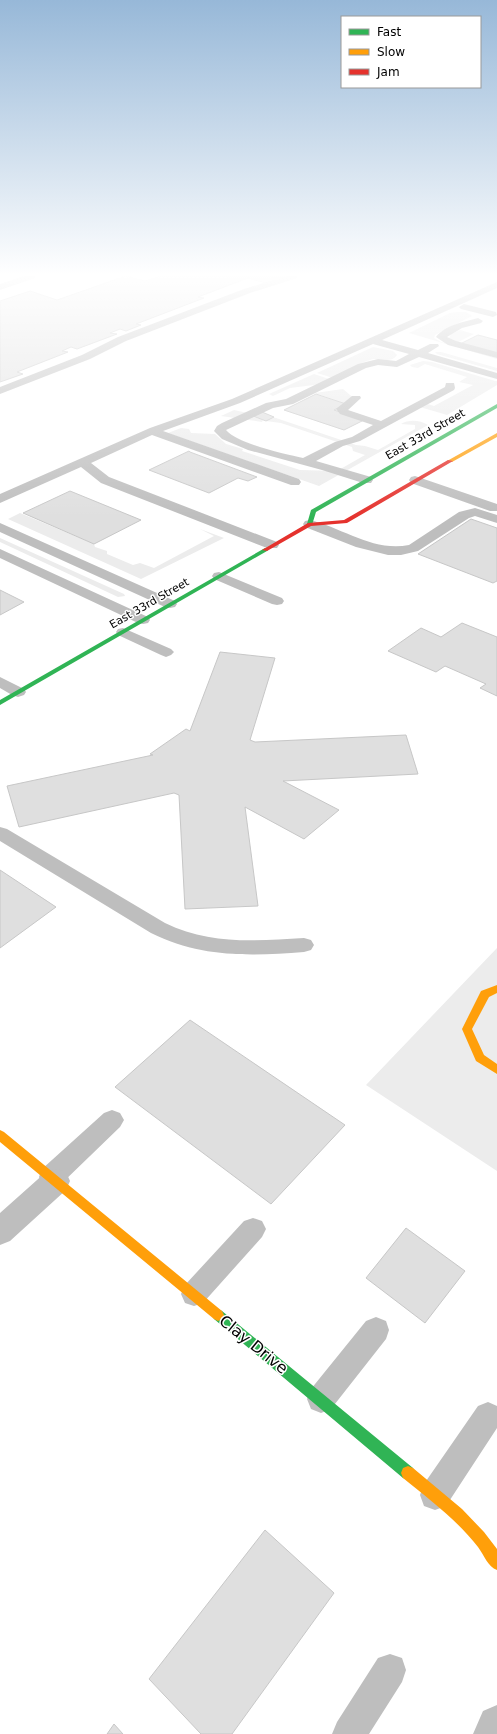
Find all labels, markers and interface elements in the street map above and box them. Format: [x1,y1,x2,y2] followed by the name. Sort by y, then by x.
[341,16,481,88] legend
[377,25,401,39] text: Fast
[377,45,405,59] text: Slow
[376,65,400,79] text: Jam
[383,406,468,462] street label: East 33rd Street
[107,575,192,631] street label: East 33rd Street
[216,1311,292,1378] street label: Clay Drive

